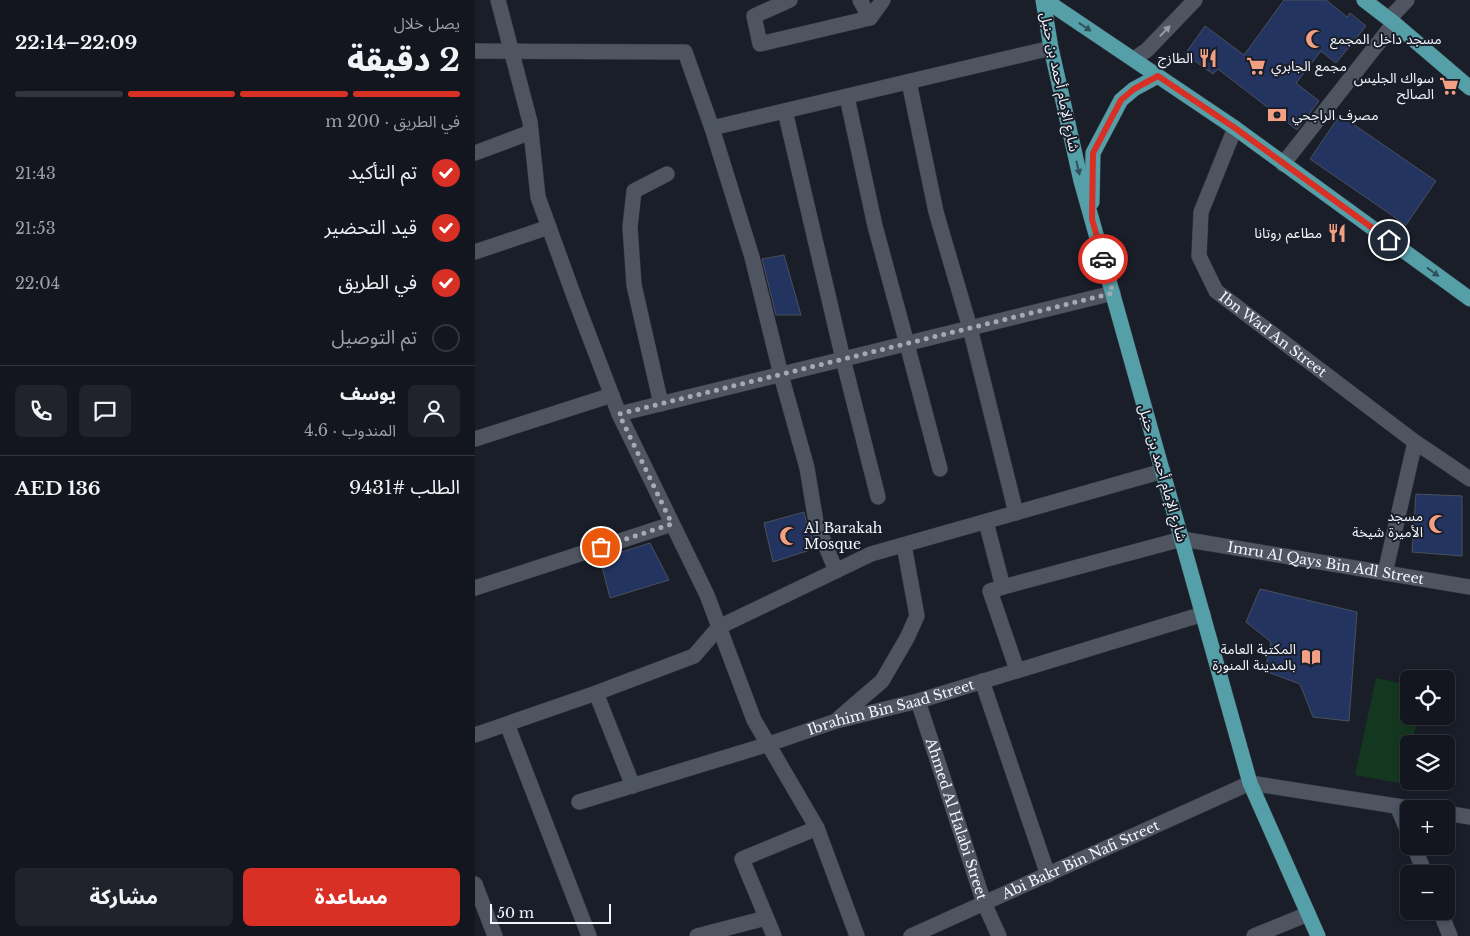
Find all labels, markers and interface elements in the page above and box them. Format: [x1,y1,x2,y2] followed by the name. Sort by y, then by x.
[1034,11,1084,154] street label: شارع الإمام أحمد بن حنبل
[394,13,460,33] text: يصل خلال
[1078,22,1092,32] one-way arrow
[1159,25,1171,37] one-way arrow
[1304,28,1326,50] mosque icon: مسجد داخل المجمع
[1330,30,1442,50] place label: مسجد داخل المجمع
[15,31,137,54] text: 22:09–22:14
[347,40,460,80] text: 2 دقيقة
[1197,47,1219,69] restaurant icon: الطازج
[1158,49,1193,69] place label: الطازج
[1245,55,1267,77] supermarket icon: مجمع الجابري
[1271,57,1347,77] place label: مجمع الجابري
[1354,69,1434,105] place label: سواك الجليس الصالح
[1438,75,1460,97] supermarket icon: سواك الجليس الصالح
[1266,104,1288,126] bank icon: مصرف الراجحي
[1292,106,1379,126] place label: مصرف الراجحي
[325,111,460,131] text: في الطريق · 200 m
[432,159,460,187] icon: check
[1074,160,1082,175] one-way arrow
[348,161,417,184] text: تم التأكيد
[15,163,56,183] text: 21:43
[432,214,460,242] icon: check
[325,216,417,239] text: قيد التحضير
[15,218,56,238] text: 21:53
[1368,219,1410,261] pin
[1326,222,1348,244] restaurant icon: مطاعم روتانا
[1254,224,1322,244] place label: مطاعم روتانا
[1375,226,1403,254] icon: home
[1078,234,1128,284] courier
[1089,245,1117,273] icon: car
[1426,267,1439,277] one-way arrow
[432,269,460,297] icon: check
[338,271,417,294] text: في الطريق
[15,273,60,293] text: 22:04
[1215,288,1331,381] street label: Ibn Wad An Street
[332,326,417,349] text: تم التوصيل
[340,382,396,405] text: يوسف
[15,385,67,437] button: phone
[79,385,131,437] button: chat
[408,385,460,437] button: person
[1133,402,1191,544] street label: شارع الإمام أحمد بن حنبل
[304,420,396,440] text: المندوب · 4.6
[349,476,460,499] text: الطلب #9431
[15,477,101,500] text: AED 136
[1352,507,1423,541] place label: مسجد الأميرة شيخة
[1427,513,1449,535] mosque icon: مسجد الأميرة شيخة
[803,519,883,553] place label: Al Barakah Mosque
[778,525,800,547] mosque icon: Al Barakah Mosque
[580,526,622,568] pin
[587,533,615,561] icon: bag
[1226,538,1426,588] street label: Imru Al Qays Bin Adl Street
[1212,640,1296,674] place label: المكتبة العامة بالمدينة المنورة
[1300,646,1322,668] library icon: المكتبة العامة بالمدينة المنورة
[1400,670,1455,920] map controls
[1400,670,1455,725] button: locate
[805,675,977,739] street label: Ibrahim Bin Saad Street
[921,735,992,903] street label: Ahmed Al Halabi Street
[1400,735,1455,790] button: layers
[1400,800,1455,855] button: +
[998,816,1163,903] street label: Abi Bakr Bin Nafi Street
[1400,865,1455,920] button: −
[15,868,233,926] button: مشاركة
[243,868,460,926] button: مساعدة
[490,901,611,924] scale bar
[497,904,534,922] text: 50 m

